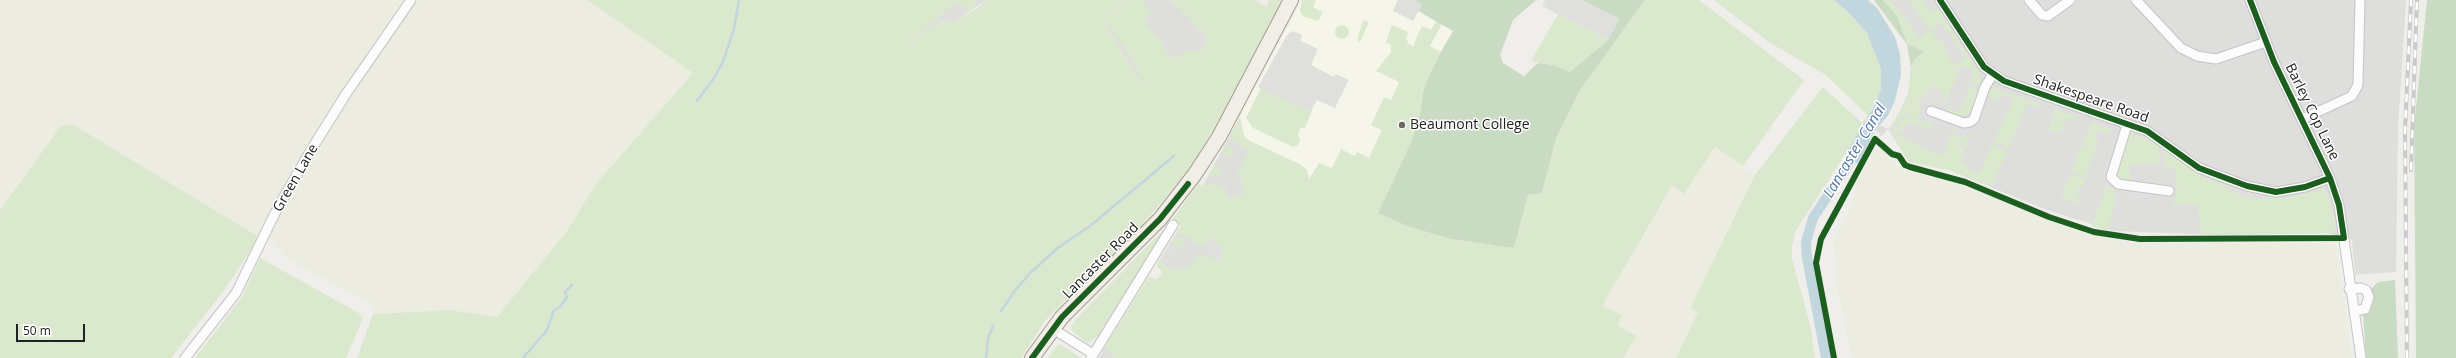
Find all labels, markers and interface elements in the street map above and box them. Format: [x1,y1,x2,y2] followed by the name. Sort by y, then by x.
[2281,61,2343,163] street label: Barley Cop Lane
[2031,71,2151,127] street label: Shakespeare Road
[1820,101,1890,201] water label: Lancaster Canal
[1410,117,1529,133] place label: Beaumont College
[1397,120,1407,130] marker: Beaumont College
[270,141,322,215] street label: Green Lane
[1060,220,1142,302] street label: Lancaster Road
[18,316,87,342] scale bar
[23,322,51,339] text: 50 m

